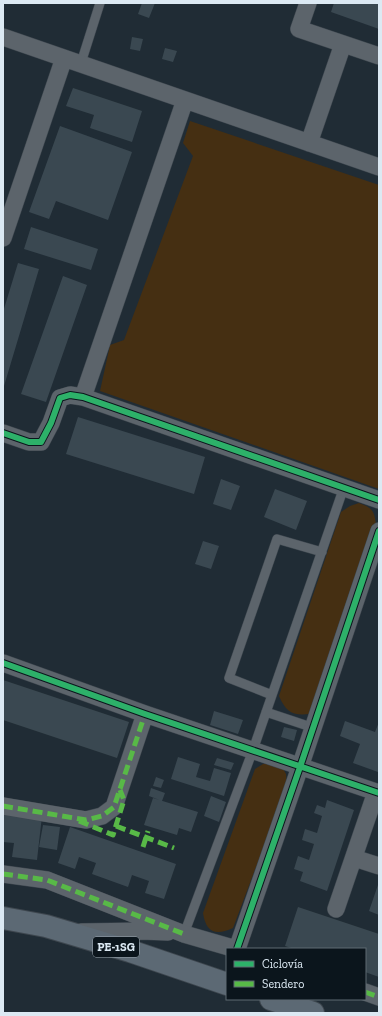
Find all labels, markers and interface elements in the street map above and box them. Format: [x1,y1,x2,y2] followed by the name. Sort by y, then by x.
[93,937,139,957] road number: PE-1SG
[226,948,366,1000] legend
[262,957,303,971] text: Ciclovía
[262,977,304,991] text: Sendero

